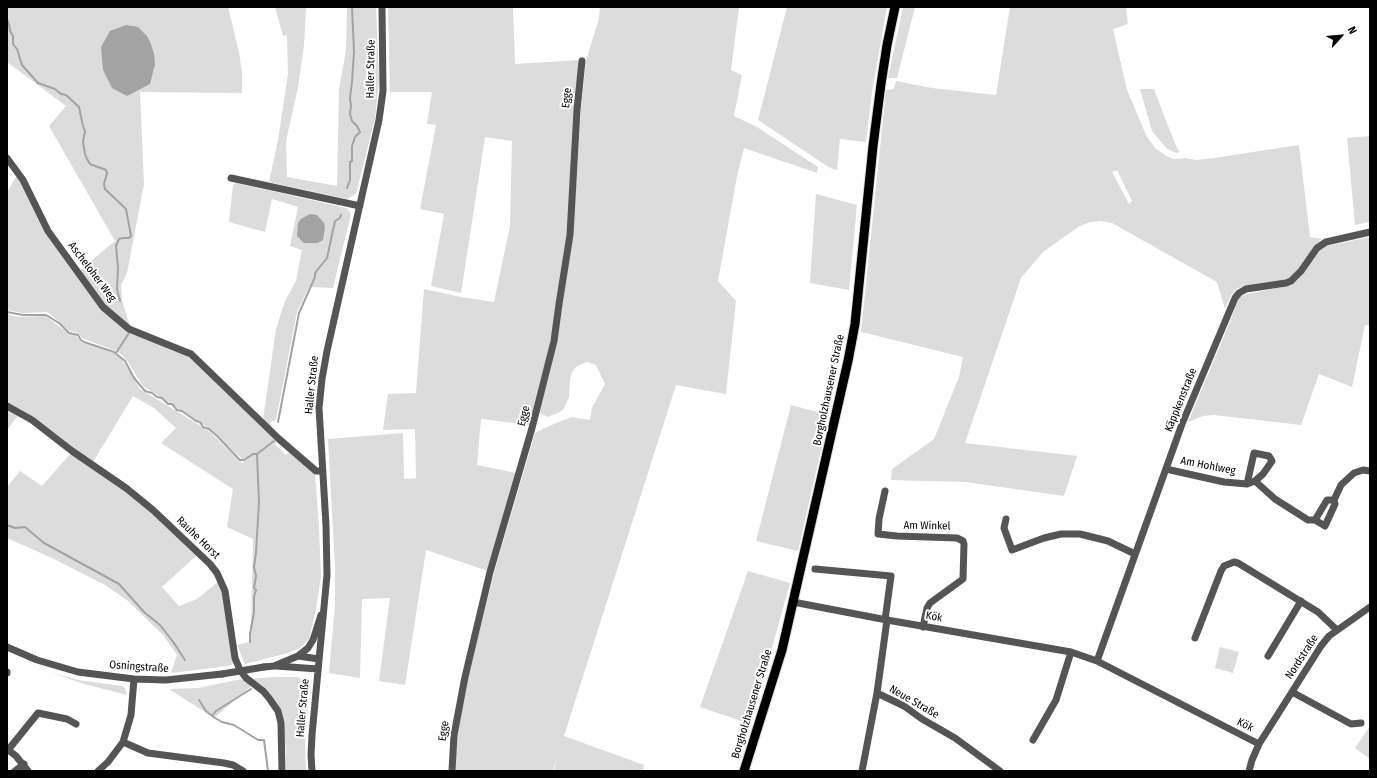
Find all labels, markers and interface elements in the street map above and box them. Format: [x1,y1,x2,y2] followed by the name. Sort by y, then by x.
[1321,16,1361,56] north arrow
[1345,24,1359,36] text: N
[364,39,378,99] street label: Haller Straße
[559,87,575,109] street label: Egge
[65,239,119,305] street label: Ascheloher Weg
[811,333,847,447] street label: Borgholzhausener Straße
[302,355,322,415] street label: Haller Straße
[1162,366,1200,434] street label: Käppkenstraße
[515,404,533,428] street label: Egge
[1179,454,1237,478] street label: Am Hohlweg
[174,514,222,562] street label: Rauhe Horst
[903,519,951,533] street label: Am Winkel
[925,609,943,625] street label: Kök
[1283,632,1321,682] street label: Nordstraße
[729,648,775,760] street label: Borgholzhausener Straße
[109,658,169,676] street label: Osningstraße
[294,678,312,738] street label: Haller Straße
[887,682,941,722] street label: Neue Straße
[1235,715,1255,735] street label: Kök
[436,720,452,742] street label: Egge

